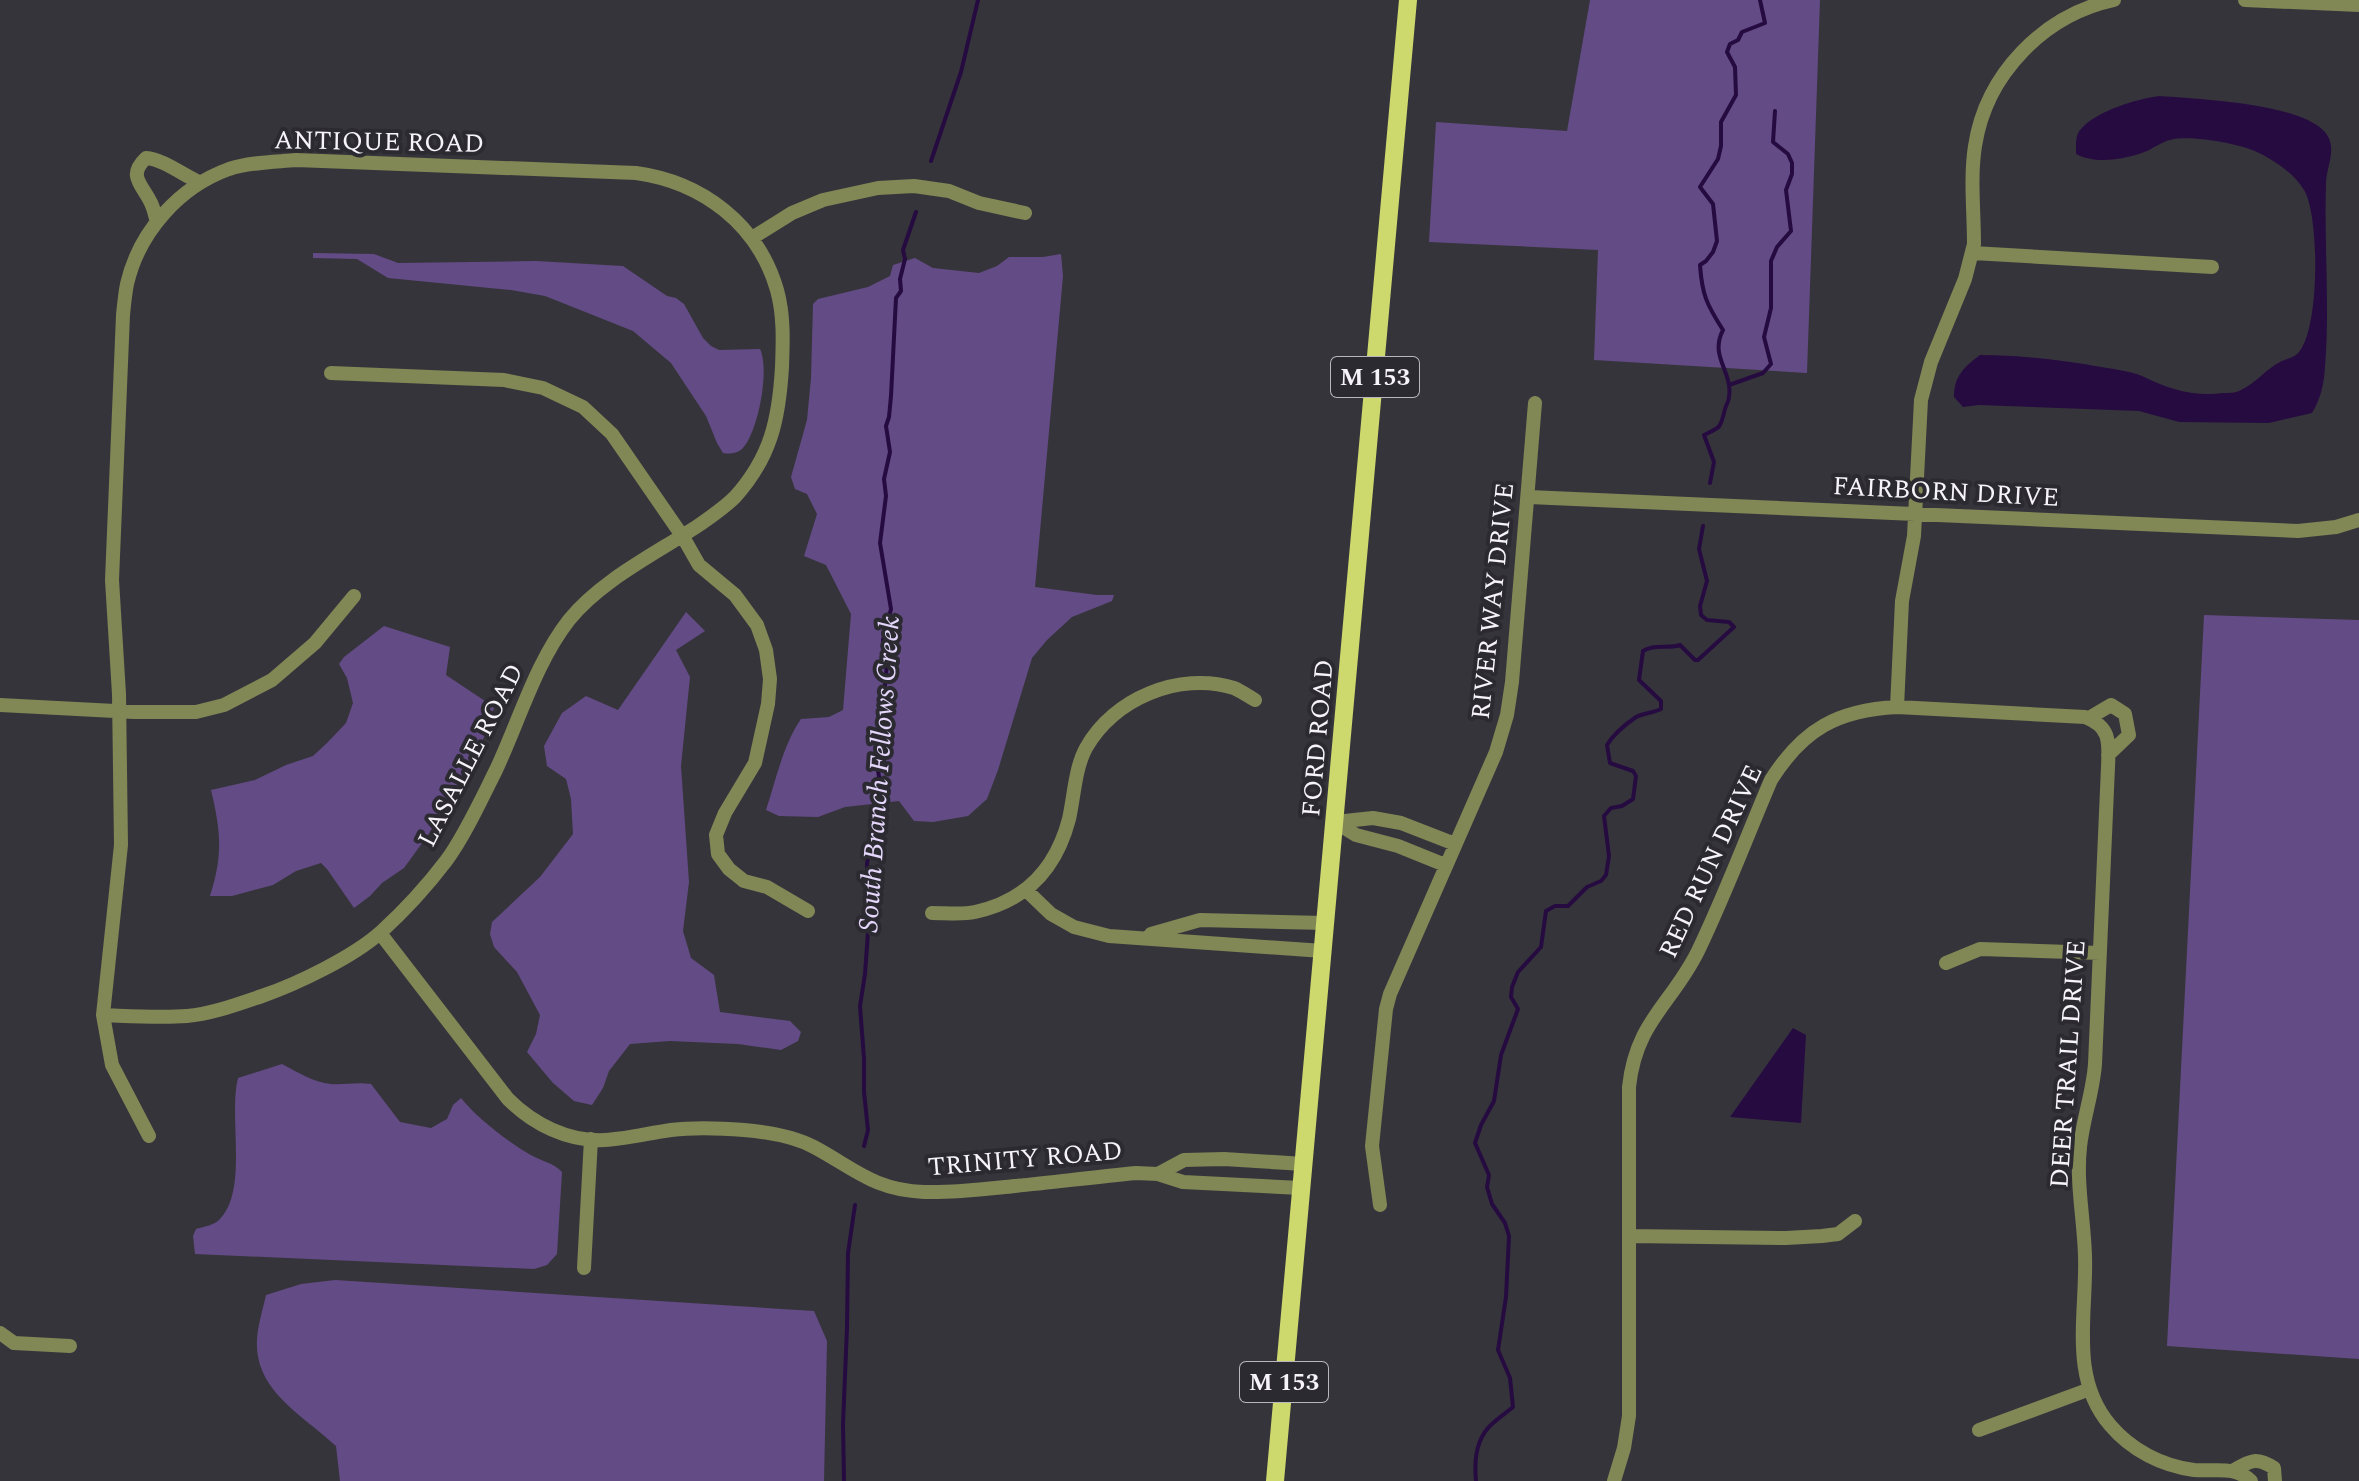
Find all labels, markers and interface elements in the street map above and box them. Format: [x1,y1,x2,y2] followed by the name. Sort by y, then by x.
[274,120,484,164] street label: ANTIQUE ROAD
[1331,357,1419,397] road number: M 153
[1832,466,2060,518] street label: FAIRBORN DRIVE
[1461,481,1525,722] street label: RIVER WAY DRIVE
[847,615,912,934] water label: South Branch Fellows Creek
[407,657,534,854] street label: LASALLE ROAD
[1291,658,1345,818] street label: FORD ROAD
[1649,758,1773,965] street label: RED RUN DRIVE
[2039,939,2097,1190] street label: DEER TRAIL DRIVE
[926,1131,1124,1187] street label: TRINITY ROAD
[1240,1362,1328,1402] road number: M 153

